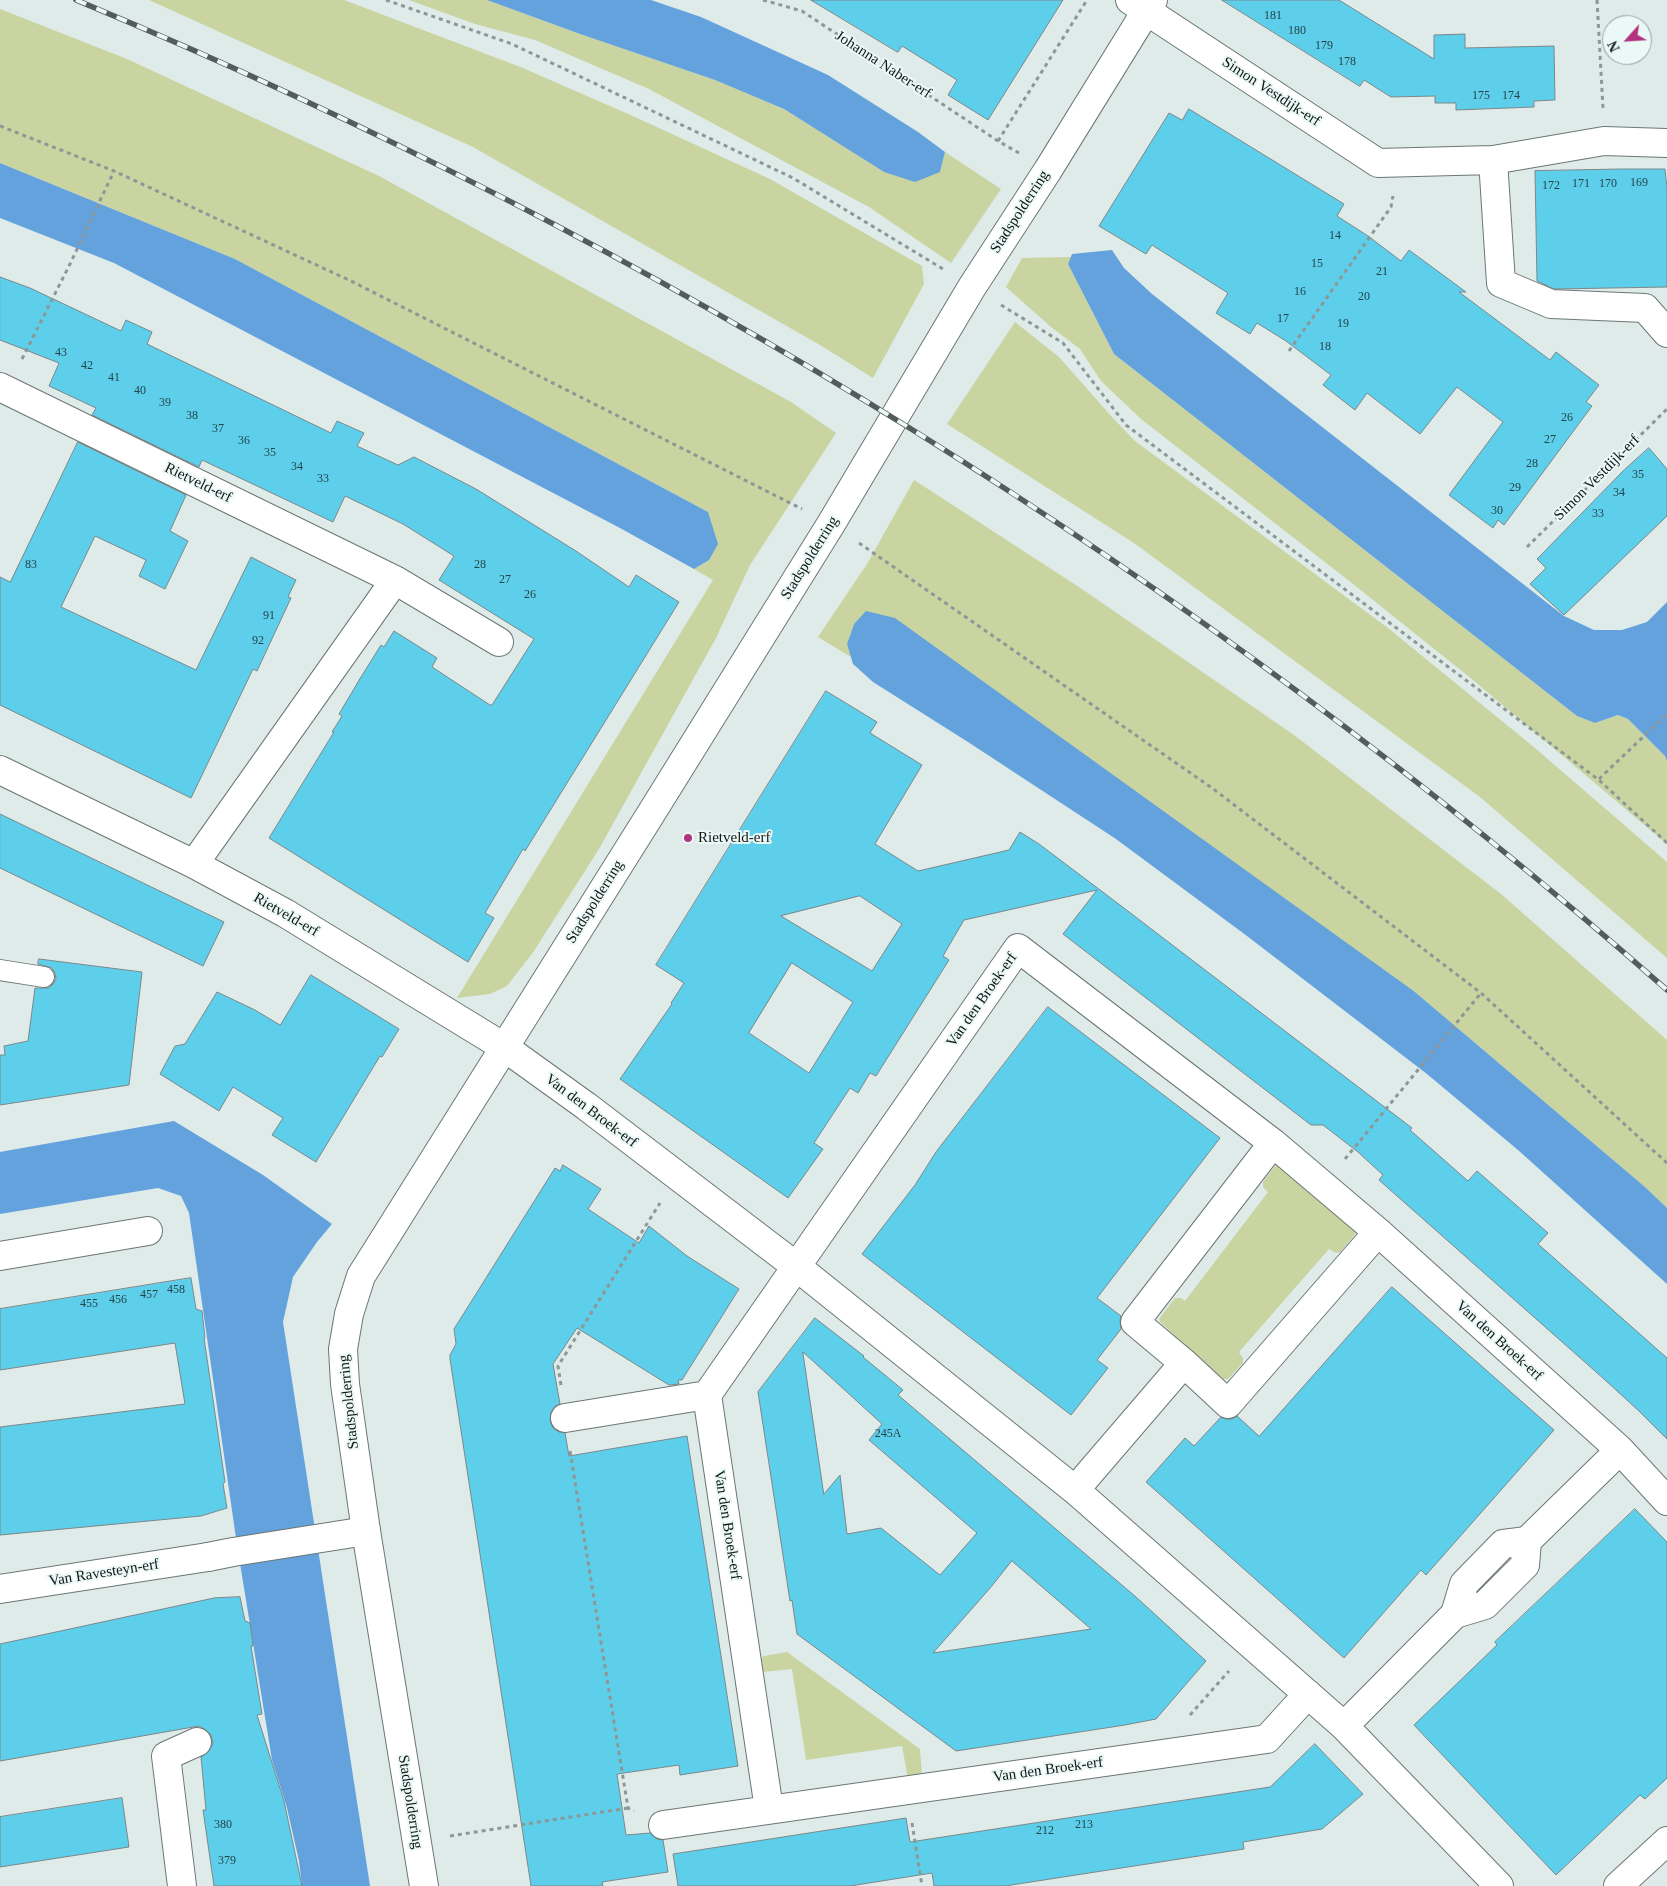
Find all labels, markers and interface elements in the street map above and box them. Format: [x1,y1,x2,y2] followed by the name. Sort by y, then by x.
[1264,9,1282,23] house number: 181
[1602,15,1652,65] north arrow
[1288,24,1306,38] house number: 180
[832,27,934,103] street label: Johanna Naber-erf
[1315,39,1333,53] house number: 179
[1605,39,1623,54] text: N
[1218,53,1324,131] street label: Simon Vestdijk-erf
[1338,55,1356,69] house number: 178
[1472,89,1490,103] house number: 175
[1502,89,1520,103] house number: 174
[987,167,1053,257] street label: Stadspolderring
[1630,176,1648,190] house number: 169
[1572,177,1590,191] house number: 171
[1599,177,1617,191] house number: 170
[1542,179,1560,193] house number: 172
[1329,229,1341,243] house number: 14
[1311,257,1323,271] house number: 15
[1376,265,1388,279] house number: 21
[1294,285,1306,299] house number: 16
[1358,290,1370,304] house number: 20
[1277,312,1289,326] house number: 17
[1337,317,1349,331] house number: 19
[1319,340,1331,354] house number: 18
[55,346,67,360] house number: 43
[81,359,93,373] house number: 42
[108,371,120,385] house number: 41
[134,384,146,398] house number: 40
[159,396,171,410] house number: 39
[186,409,198,423] house number: 38
[1561,411,1573,425] house number: 26
[212,422,224,436] house number: 37
[1550,431,1644,525] street label: Simon Vestdijk-erf
[1544,433,1556,447] house number: 27
[238,434,250,448] house number: 36
[264,446,276,460] house number: 35
[1526,457,1538,471] house number: 28
[161,459,235,507] street label: Rietveld-erf
[291,460,303,474] house number: 34
[1632,468,1644,482] house number: 35
[317,472,329,486] house number: 33
[1509,481,1521,495] house number: 29
[1613,486,1625,500] house number: 34
[1491,504,1503,518] house number: 30
[1592,507,1604,521] house number: 33
[777,513,843,603] street label: Stadspolderring
[25,558,37,572] house number: 83
[474,558,486,572] house number: 28
[499,573,511,587] house number: 27
[524,588,536,602] house number: 26
[263,609,275,623] house number: 91
[252,634,264,648] house number: 92
[698,829,770,847] place label: Rietveld-erf
[682,832,694,844] marker: Rietveld-erf
[562,857,628,947] street label: Stadspolderring
[250,889,322,941] street label: Rietveld-erf
[943,949,1021,1051] street label: Van den Broek-erf
[541,1070,641,1152] street label: Van den Broek-erf
[167,1283,185,1297] house number: 458
[140,1288,158,1302] house number: 457
[109,1293,127,1307] house number: 456
[80,1297,98,1311] house number: 455
[1452,1297,1546,1385] street label: Van den Broek-erf
[335,1354,363,1450] street label: Stadspolderring
[875,1427,901,1441] house number: 245A
[709,1469,745,1581] street label: Van den Broek-erf
[48,1555,160,1591] street label: Van Ravesteyn-erf
[992,1753,1104,1787] street label: Van den Broek-erf
[394,1754,426,1850] street label: Stadspolderring
[214,1818,232,1832] house number: 380
[1075,1818,1093,1832] house number: 213
[1036,1824,1054,1838] house number: 212
[218,1854,236,1868] house number: 379

